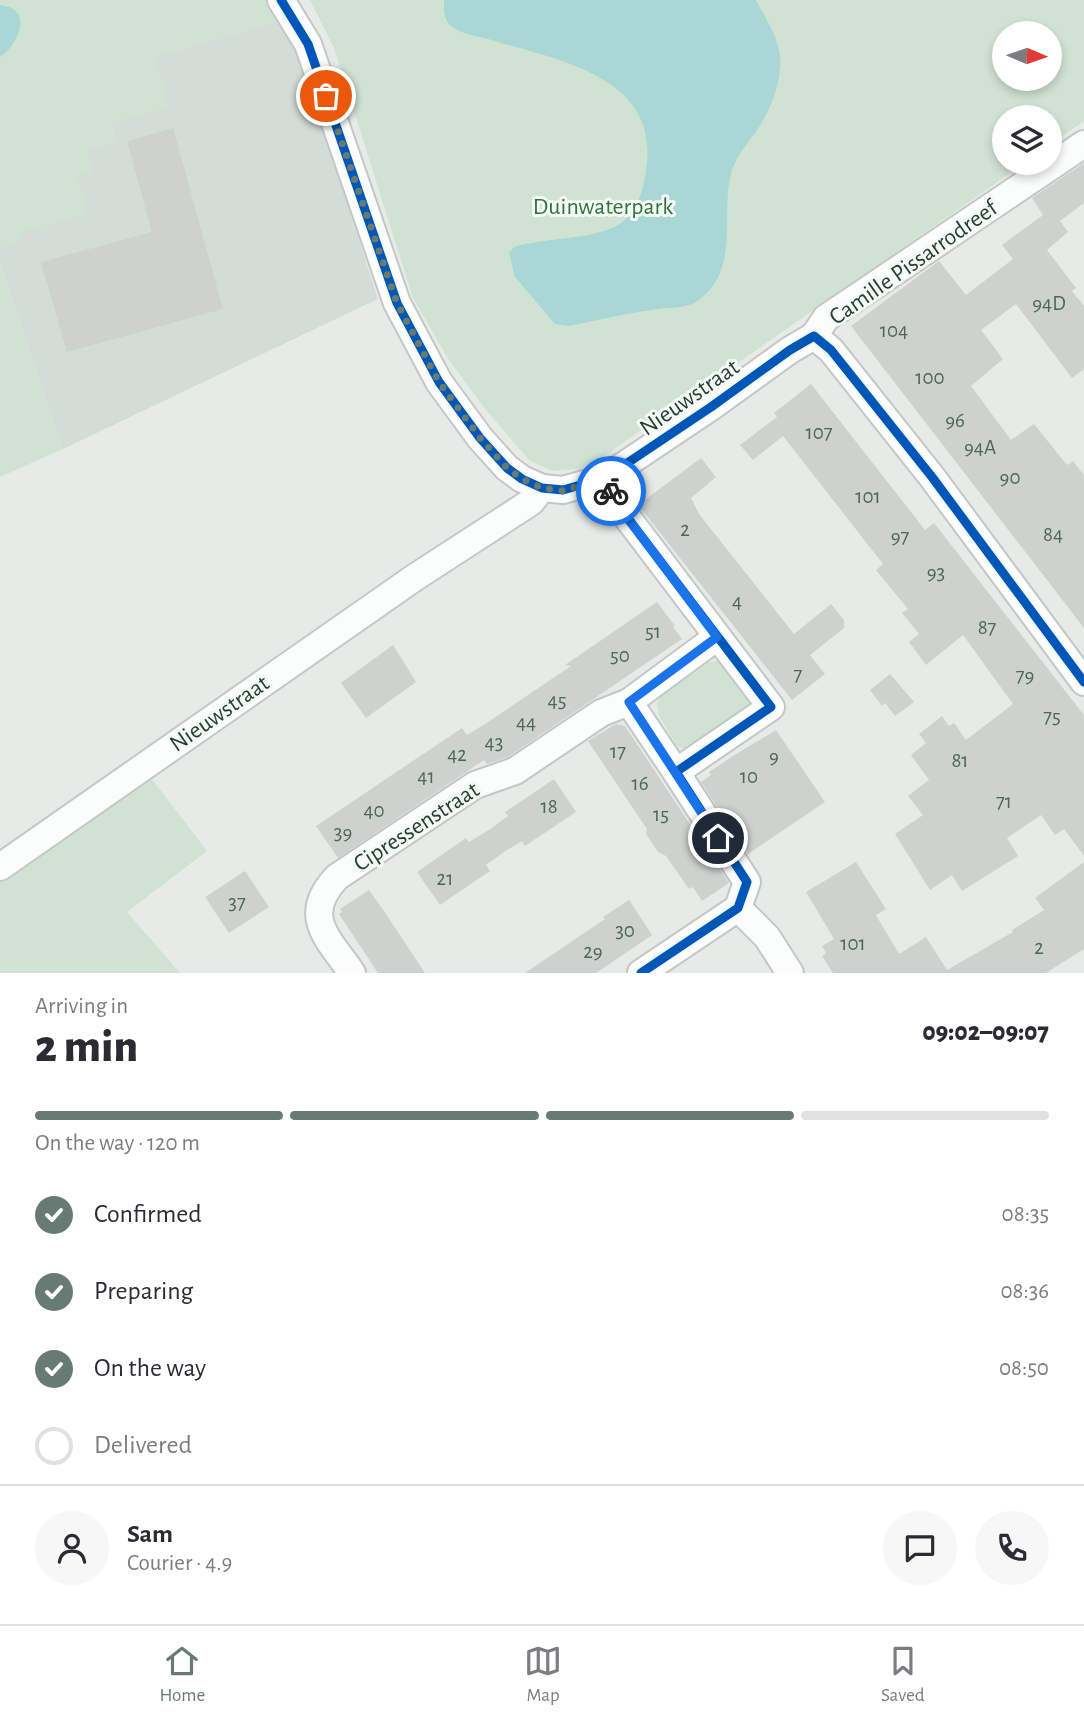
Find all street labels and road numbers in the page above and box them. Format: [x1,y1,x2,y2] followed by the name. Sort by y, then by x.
[825,195,1003,330] street label: Camille Pissarrodreef
[635,355,744,441] street label: Nieuwstraat
[165,671,274,757] street label: Nieuwstraat
[350,777,484,876] street label: Cipressenstraat

